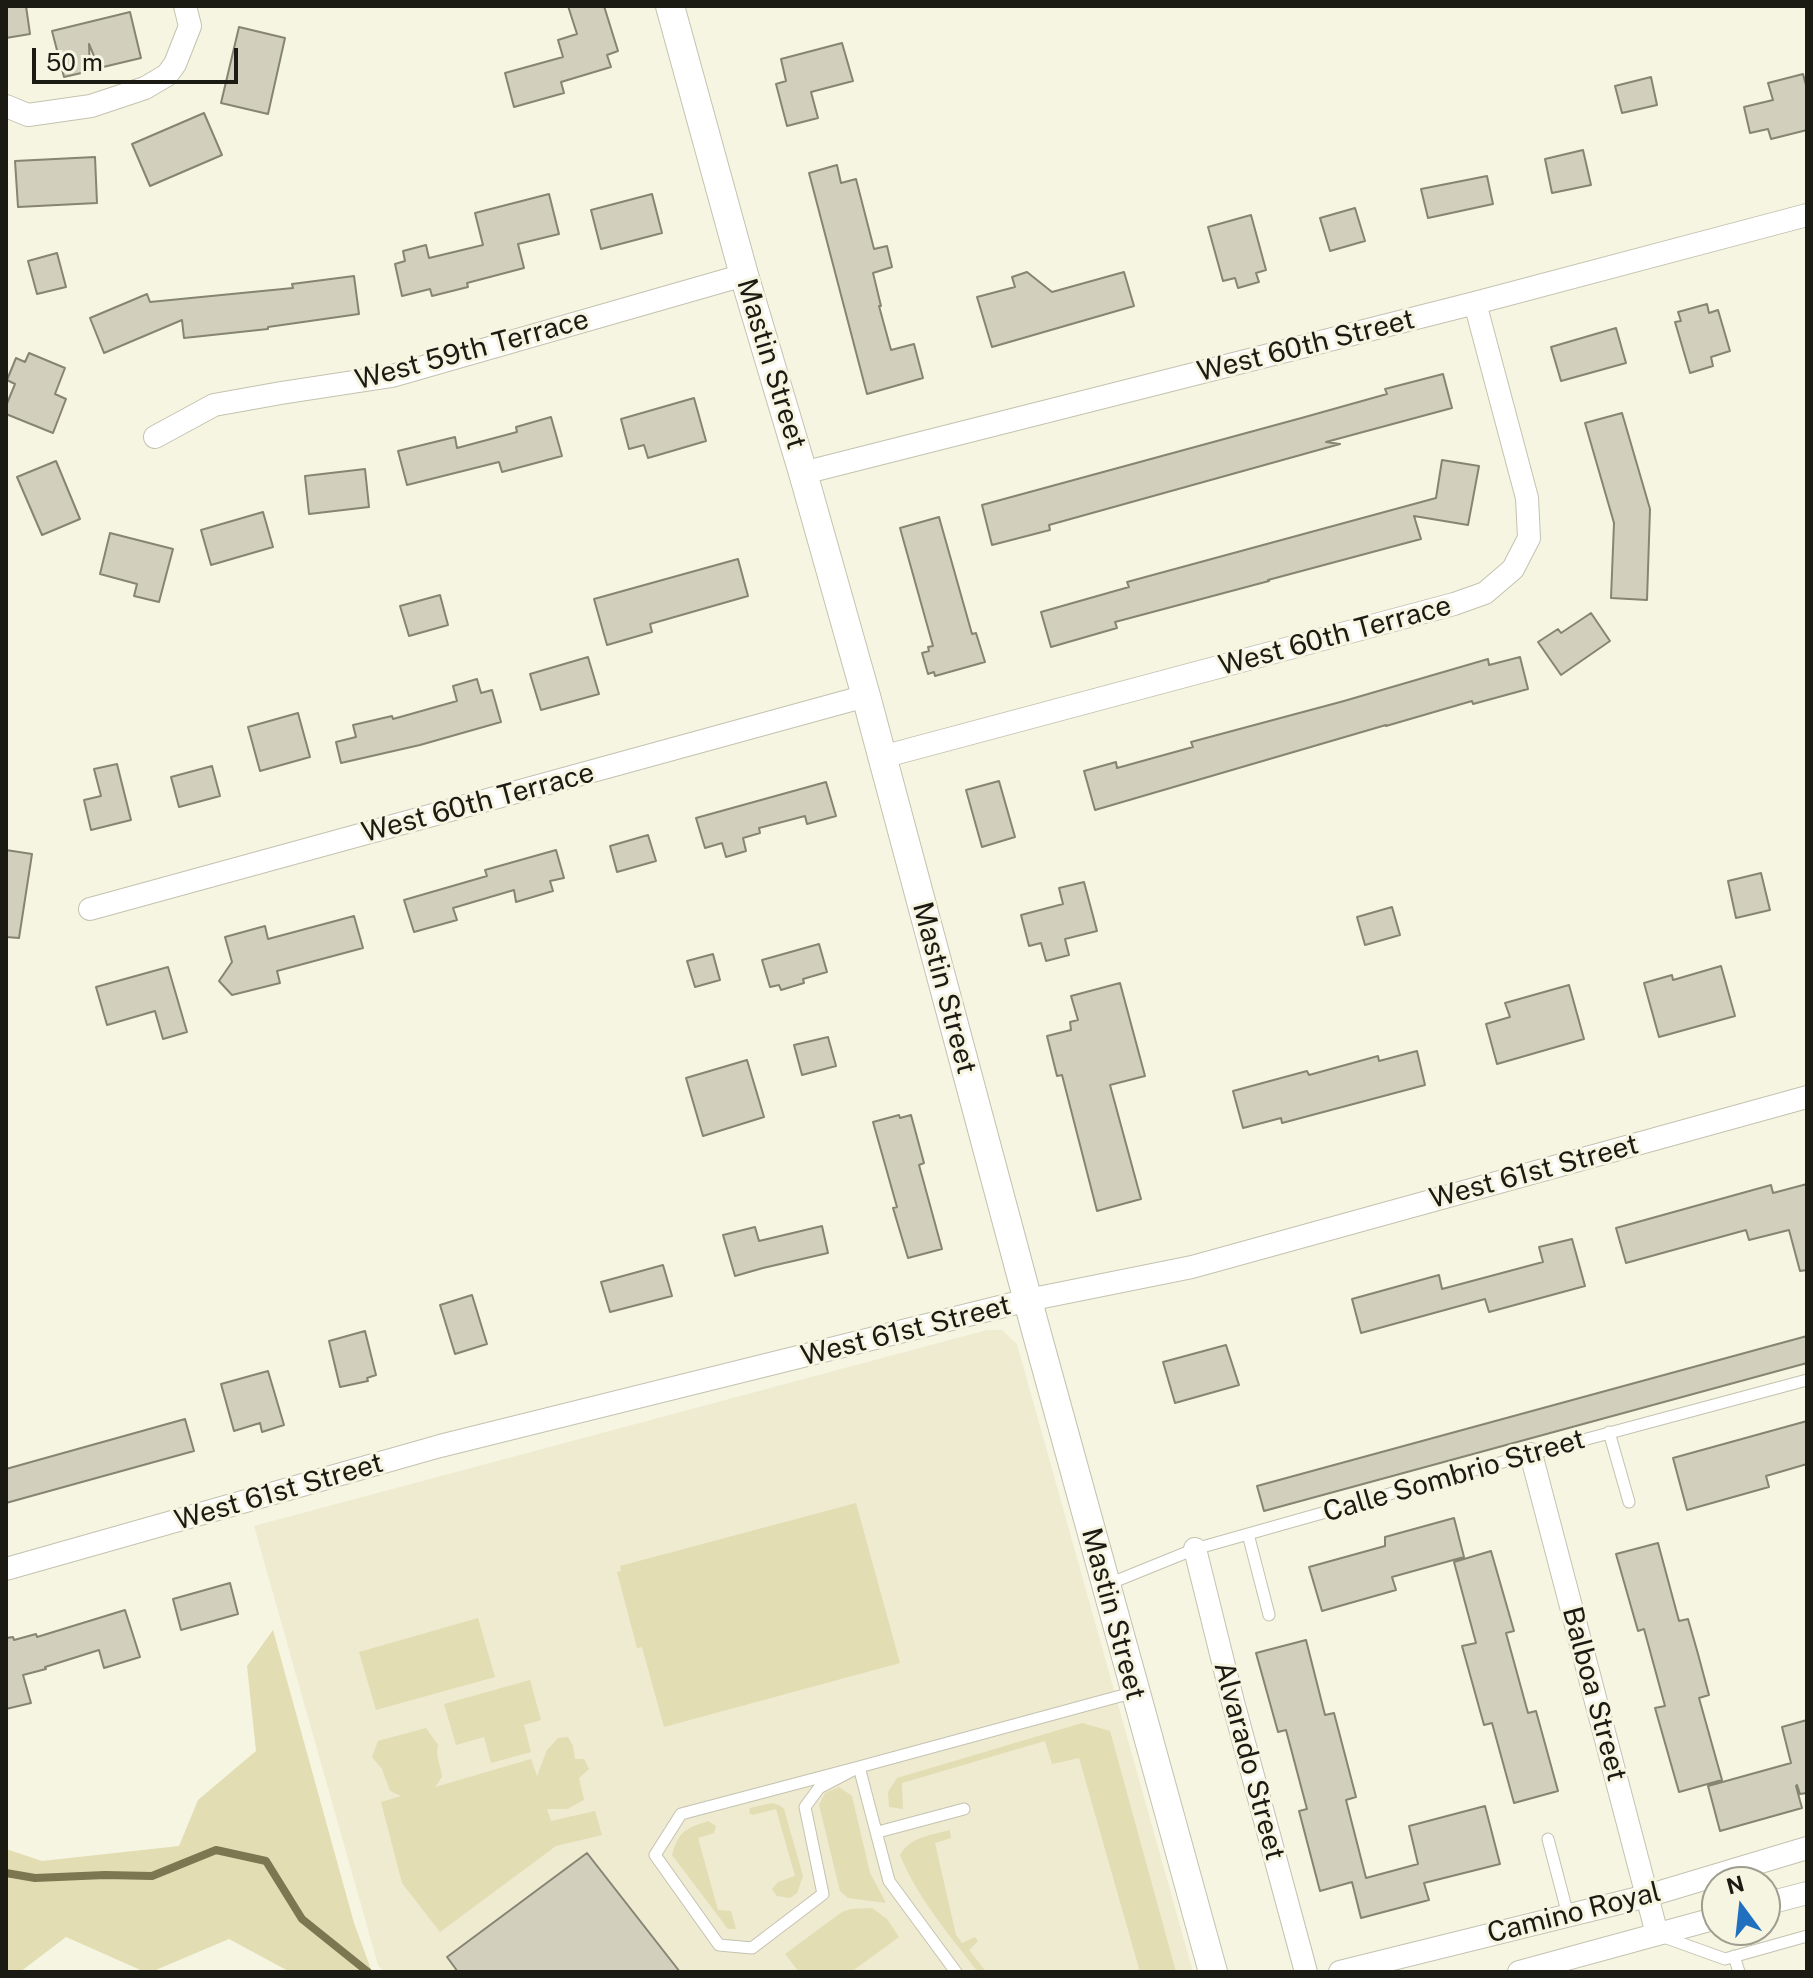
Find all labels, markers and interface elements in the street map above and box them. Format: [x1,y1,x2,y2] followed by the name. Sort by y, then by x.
[36,32,242,82] scale bar
[46,48,103,76] text: 50 m
[729,275,813,453] street label: Mastin Street
[352,303,592,397] street label: West 59th Terrace
[1194,303,1418,389] street label: West 60th Street
[1215,589,1455,683] street label: West 60th Terrace
[358,756,598,850] street label: West 60th Terrace
[905,898,983,1078] street label: Mastin Street
[1426,1128,1642,1216] street label: West 61st Street
[798,1289,1014,1373] street label: West 61st Street
[1319,1423,1589,1529] street label: Calle Sombrio Street
[171,1446,387,1538] street label: West 61st Street
[1074,1524,1152,1704] street label: Mastin Street
[1555,1603,1633,1785] street label: Balboa Street
[1206,1658,1292,1864] street label: Alvarado Street
[1701,1866,1781,1946] north arrow
[1724,1870,1747,1900] text: N
[1484,1875,1664,1951] street label: Camino Royal

